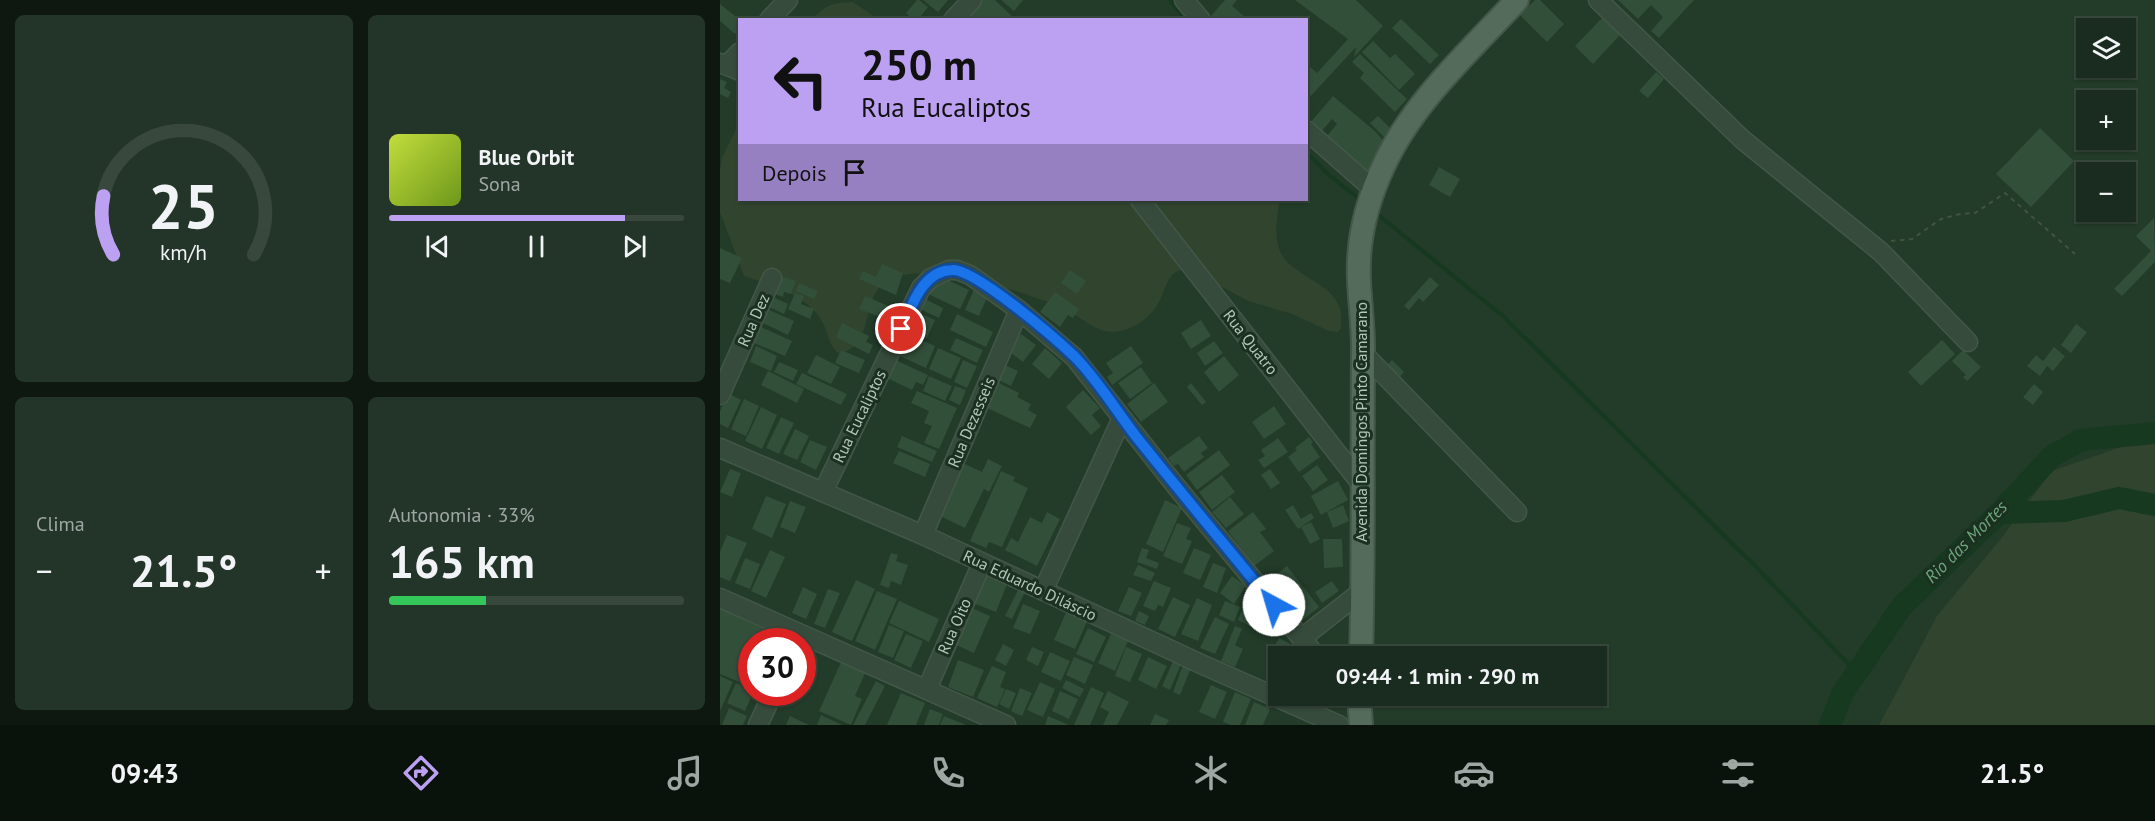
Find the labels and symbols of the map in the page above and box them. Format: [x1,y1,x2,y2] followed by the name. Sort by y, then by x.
[733,290,773,350] street label: Rua Dez
[1351,302,1371,542] street label: Avenida Domingos Pinto Camarano
[875,303,926,354] pin
[1219,305,1283,379] street label: Rua Quatro
[828,366,890,466] street label: Rua Eucaliptos
[943,374,999,470] street label: Rua Dezesseis
[1919,495,2012,588] water label: Rio das Mortes
[960,545,1100,625] street label: Rua Eduardo Diláscio
[1242,573,1306,637] position arrow
[933,595,975,657] street label: Rua Oito
[738,628,816,706] speed limit sign: 30

